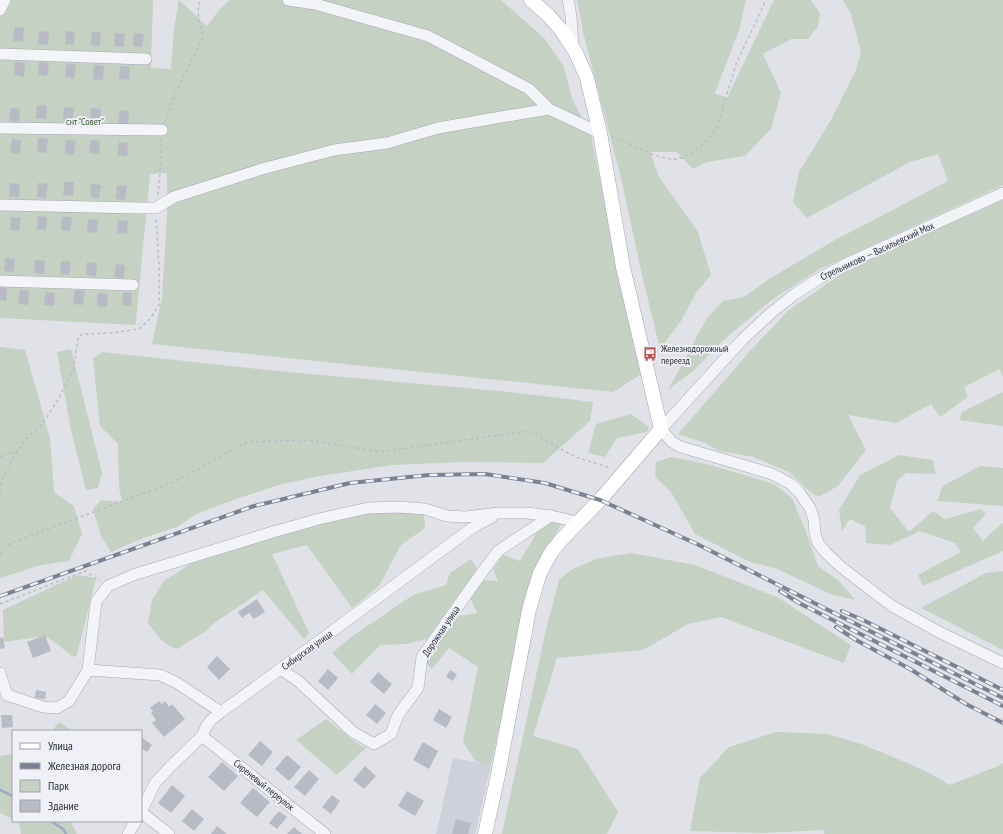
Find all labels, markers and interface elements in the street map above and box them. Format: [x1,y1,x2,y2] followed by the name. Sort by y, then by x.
[66,115,104,128] park label: снт "Совет"
[818,219,936,283] street label: Стрельниково — Васильевский Мох
[660,342,728,367] place label: Железнодорожный переезд
[642,346,658,362] bus stop icon: Железнодорожный переезд
[419,603,463,659] street label: Дорожная улица
[279,627,335,673] street label: Сибирская улица
[12,730,142,822] legend
[48,738,73,753] text: Улица
[231,757,297,814] street label: Сиреневый переулок
[47,758,121,773] text: Железная дорога
[48,778,69,793] text: Парк
[48,798,79,813] text: Здание

